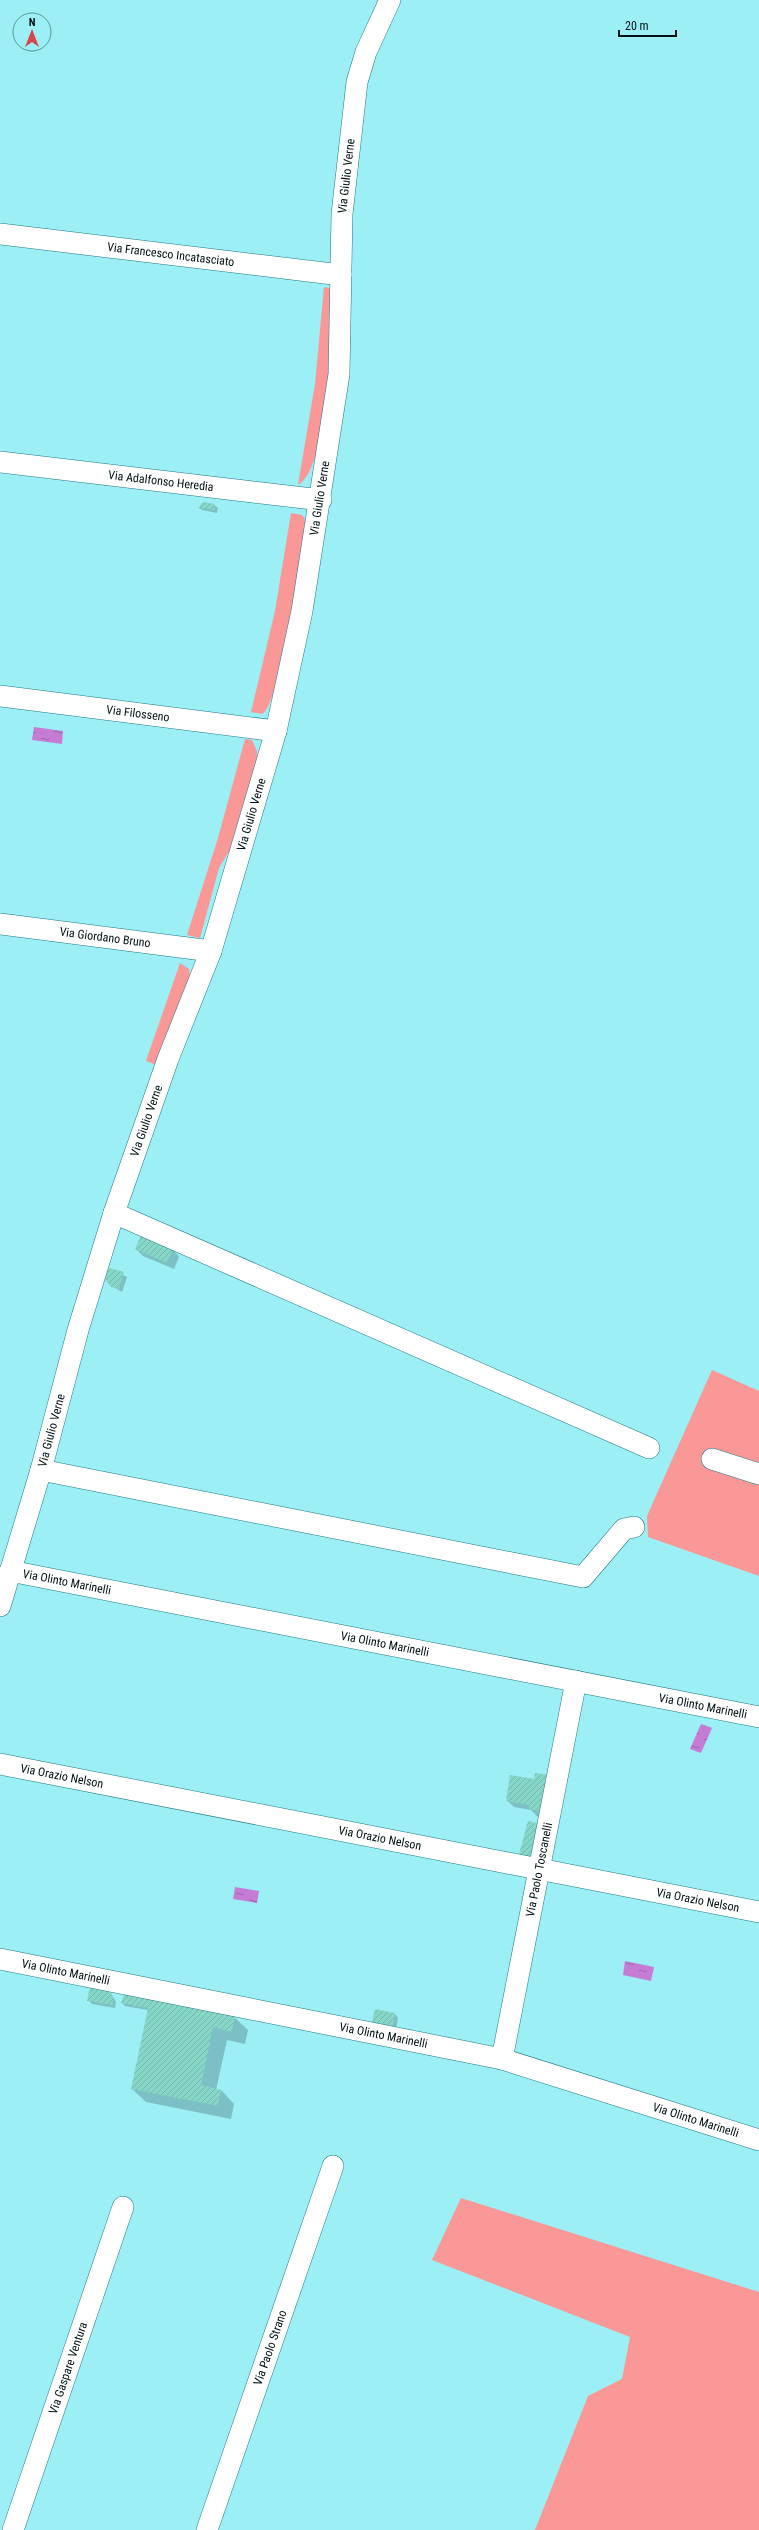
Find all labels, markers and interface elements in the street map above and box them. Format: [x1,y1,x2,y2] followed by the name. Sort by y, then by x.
[12,12,52,52] north arrow
[619,12,676,38] scale bar
[29,16,36,29] text: N
[625,19,649,33] text: 20 m
[335,138,358,214] street label: Via Giulio Verne
[106,240,235,269] street label: Via Francesco Incatasciato
[307,460,332,536] street label: Via Giulio Verne
[107,468,215,494] street label: Via Adalfonso Heredia
[105,703,170,724] street label: Via Filosseno
[234,776,269,853] street label: Via Giulio Verne
[59,925,151,950] street label: Via Giordano Bruno
[127,1083,166,1159] street label: Via Giulio Verne
[35,1392,68,1469] street label: Via Giulio Verne
[22,1567,112,1598] street label: Via Olinto Marinelli
[340,1629,430,1660] street label: Via Olinto Marinelli
[658,1691,748,1722] street label: Via Olinto Marinelli
[19,1761,105,1791] street label: Via Orazio Nelson
[523,1821,555,1918] street label: Via Paolo Toscanelli
[337,1823,423,1853] street label: Via Orazio Nelson
[655,1885,741,1915] street label: Via Orazio Nelson
[20,1956,111,1988] street label: Via Olinto Marinelli
[338,2020,429,2051] street label: Via Olinto Marinelli
[651,2100,741,2140] street label: Via Olinto Marinelli
[251,2308,290,2387] street label: Via Paolo Strano
[46,2320,90,2416] street label: Via Gaspare Ventura

